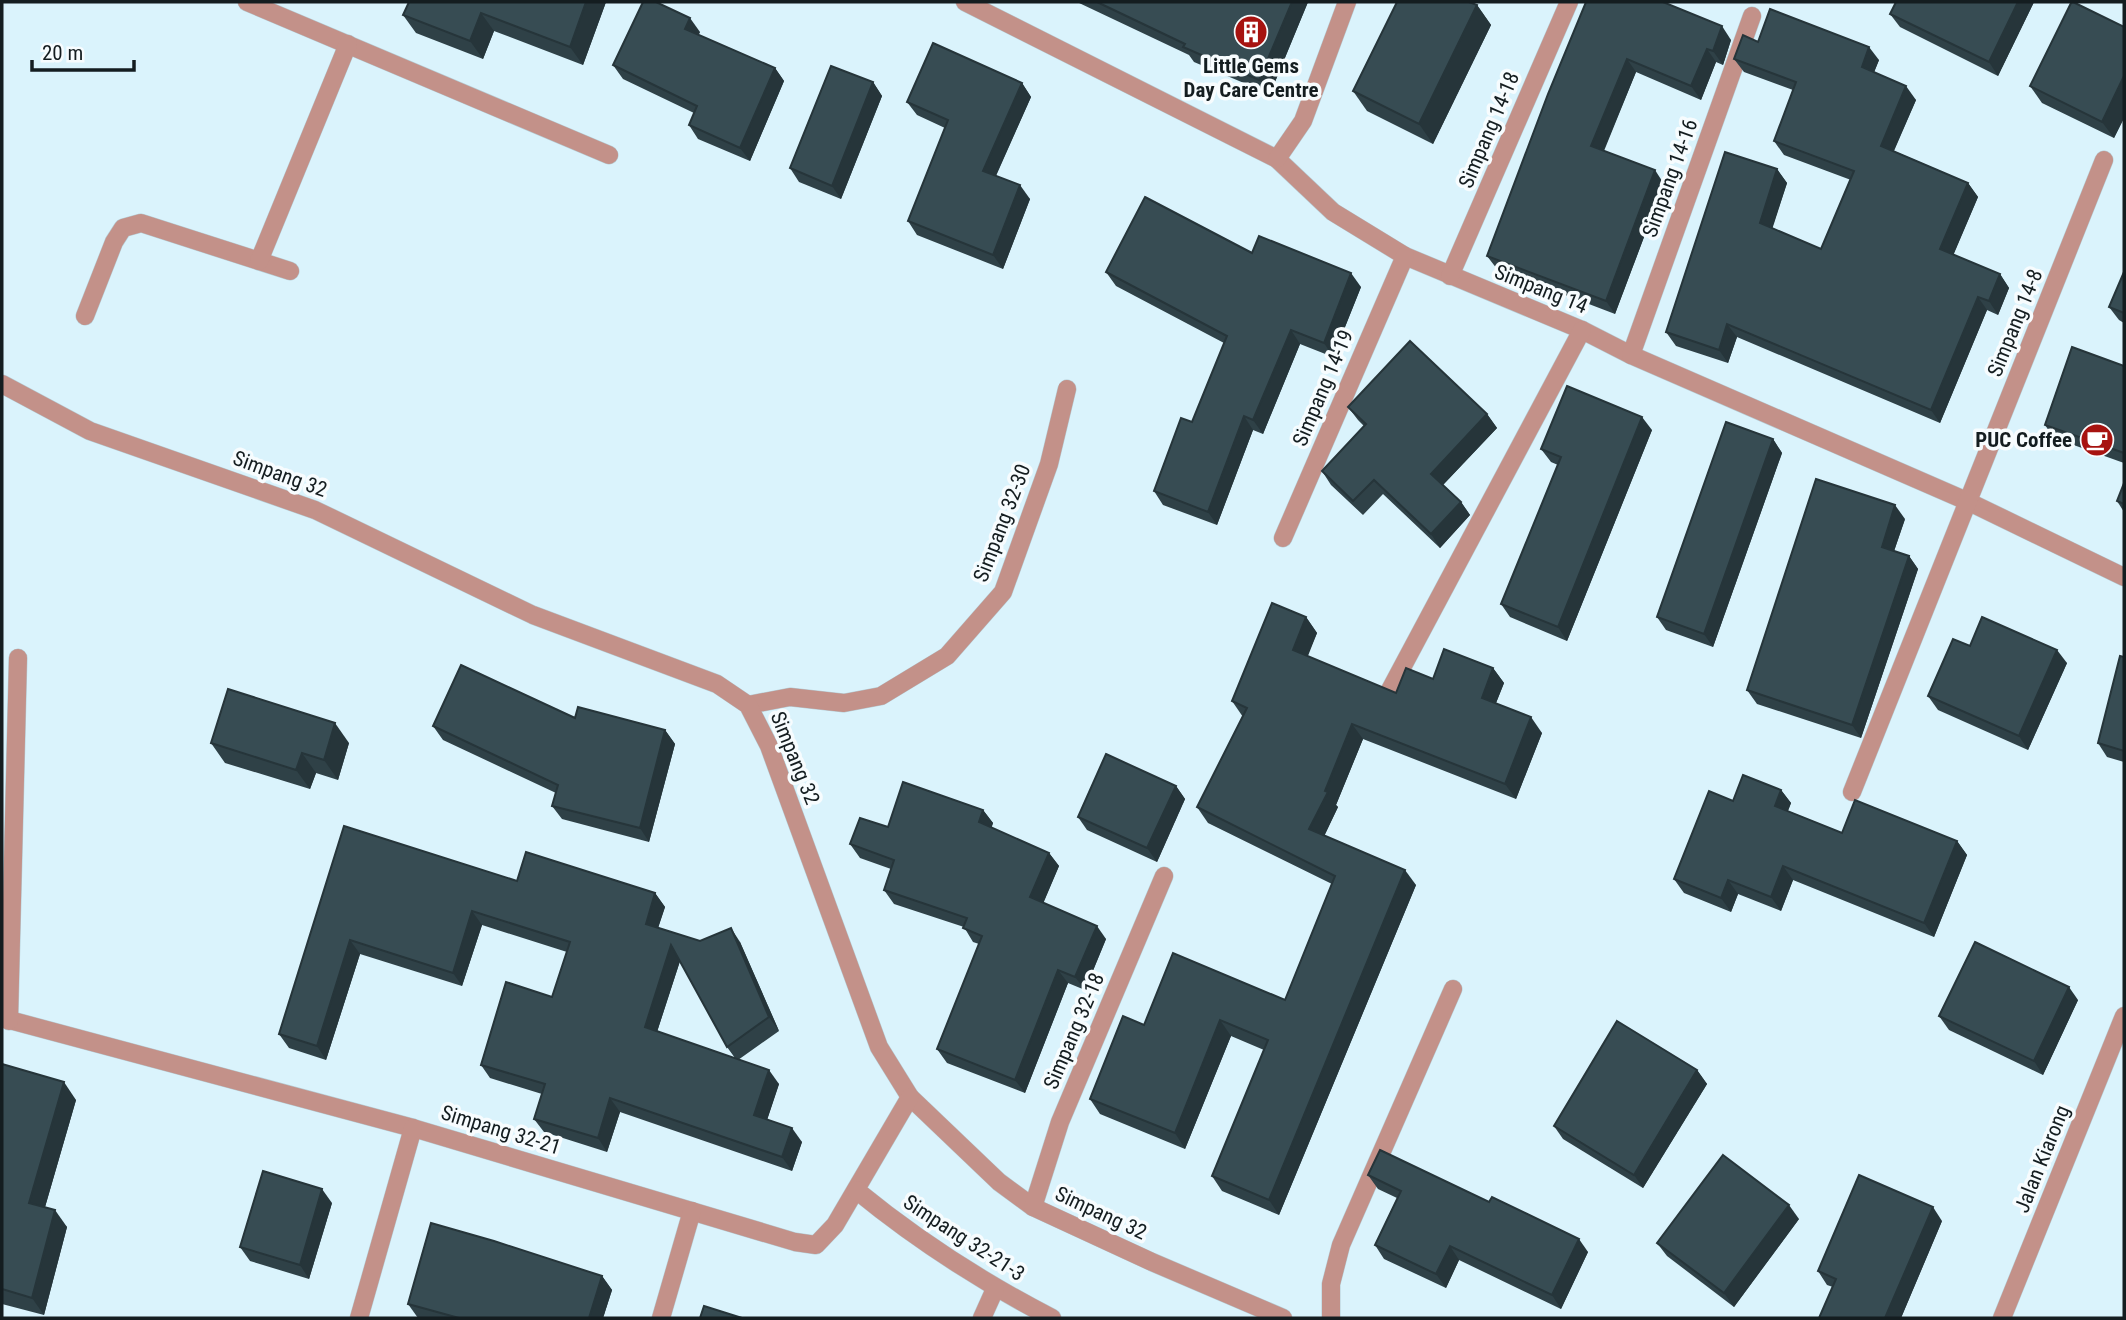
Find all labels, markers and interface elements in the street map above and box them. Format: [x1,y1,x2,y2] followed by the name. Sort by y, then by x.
[1232,13,1270,51] building icon: Little Gems Day Care Centre
[32,28,133,72] scale bar
[42,41,83,65] text: 20 m
[1184,54,1318,102] place label: Little Gems Day Care Centre
[1454,68,1524,192] street label: Simpang 14-18
[1638,116,1702,240] street label: Simpang 14-16
[1491,260,1591,318] street label: Simpang 14
[1983,266,2047,380] street label: Simpang 14-8
[1288,326,1358,450] street label: Simpang 14-19
[2078,421,2116,459] cafe icon: PUC Coffee
[1975,428,2072,452] place label: PUC Coffee
[230,446,330,502] street label: Simpang 32
[969,461,1035,585] street label: Simpang 32-30
[766,708,824,808] street label: Simpang 32
[1039,969,1109,1093] street label: Simpang 32-18
[438,1100,564,1160] street label: Simpang 32-21
[2010,1102,2074,1216] street label: Jalan Kiarong
[1052,1181,1150,1245] street label: Simpang 32
[899,1190,1029,1286] street label: Simpang 32-21-3

